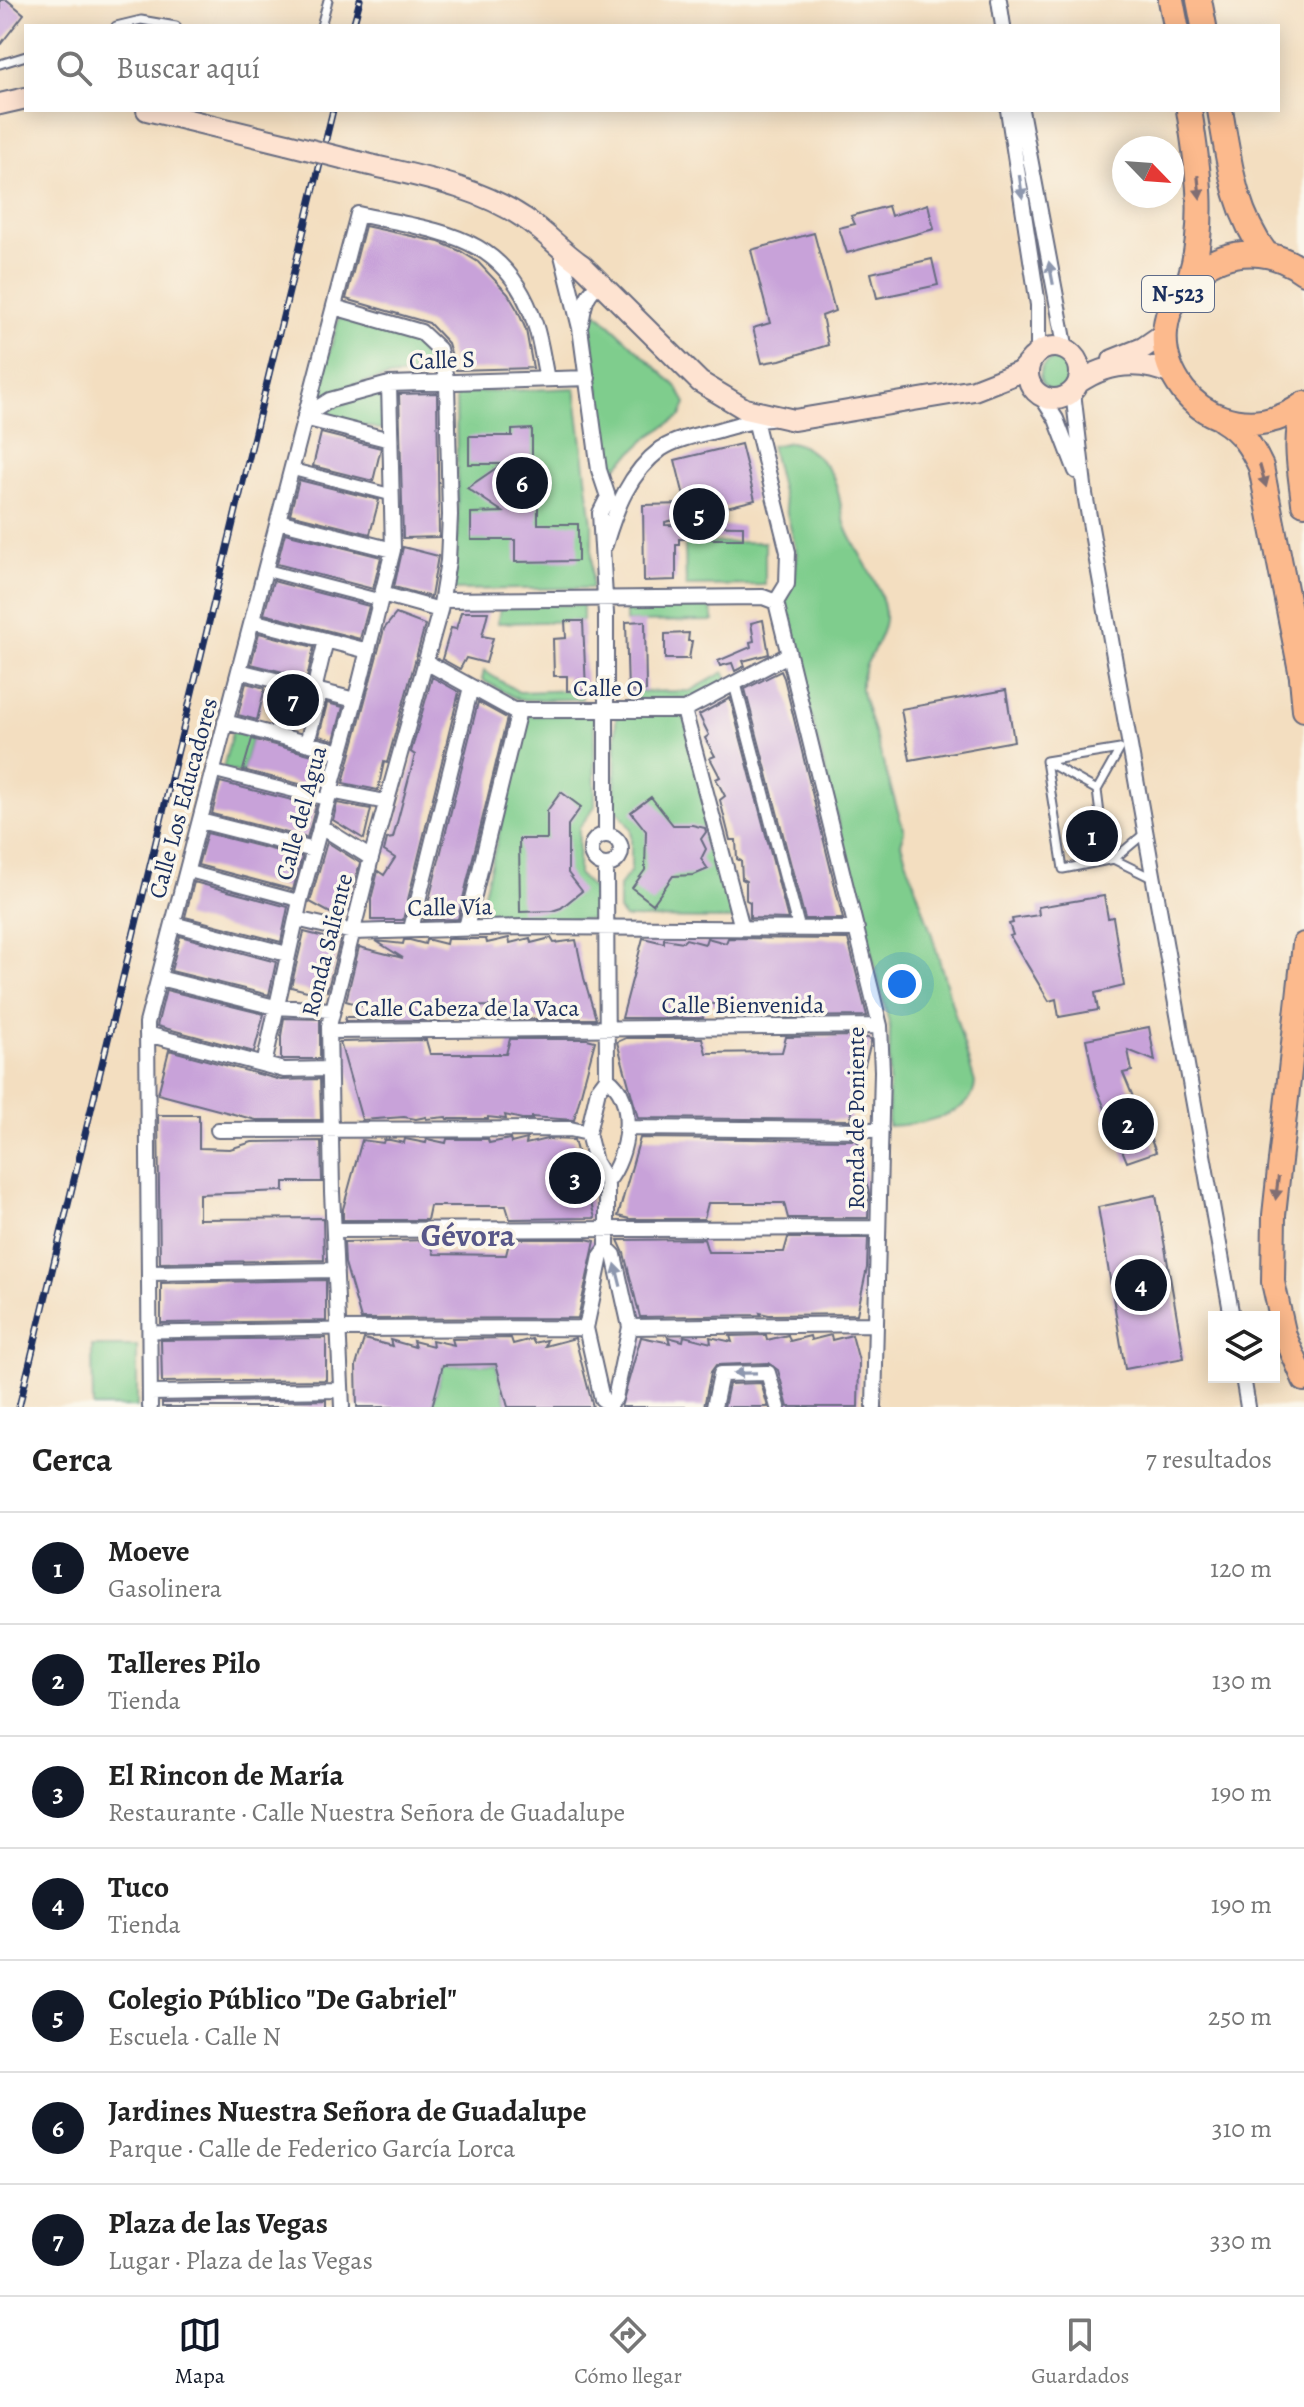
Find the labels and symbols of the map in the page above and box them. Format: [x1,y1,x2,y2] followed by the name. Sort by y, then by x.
[1112,136,1184,208] north arrow
[1015,175,1028,200] one-way arrow
[1192,175,1205,200] one-way arrow
[1044,260,1057,285] one-way arrow
[1142,276,1214,312] road number: N-523
[408,343,476,377] street label: Calle S
[496,453,548,513] pin: 6
[1257,464,1270,488] one-way arrow
[673,484,725,544] pin: 5
[267,670,319,730] pin: 7
[573,672,643,704] street label: Calle O
[141,694,225,902] street label: Calle Los Educadores
[268,741,335,884] street label: Calle del Agua
[1066,806,1118,866] pin: 1
[294,870,360,1020] street label: Ronda Saliente
[407,890,494,924] street label: Calle Vía
[882,964,922,1004] your location
[662,989,825,1021] street label: Calle Bienvenida
[355,992,580,1024] street label: Calle Cabeza de la Vaca
[840,1027,872,1209] street label: Ronda de Poniente
[1102,1094,1154,1154] pin: 2
[549,1148,601,1208] pin: 3
[1271,1176,1284,1201] one-way arrow
[421,1213,516,1257] district label: Gévora
[1115,1255,1167,1315] pin: 4
[612,1262,624,1287] one-way arrow
[732,1367,757,1379] one-way arrow

